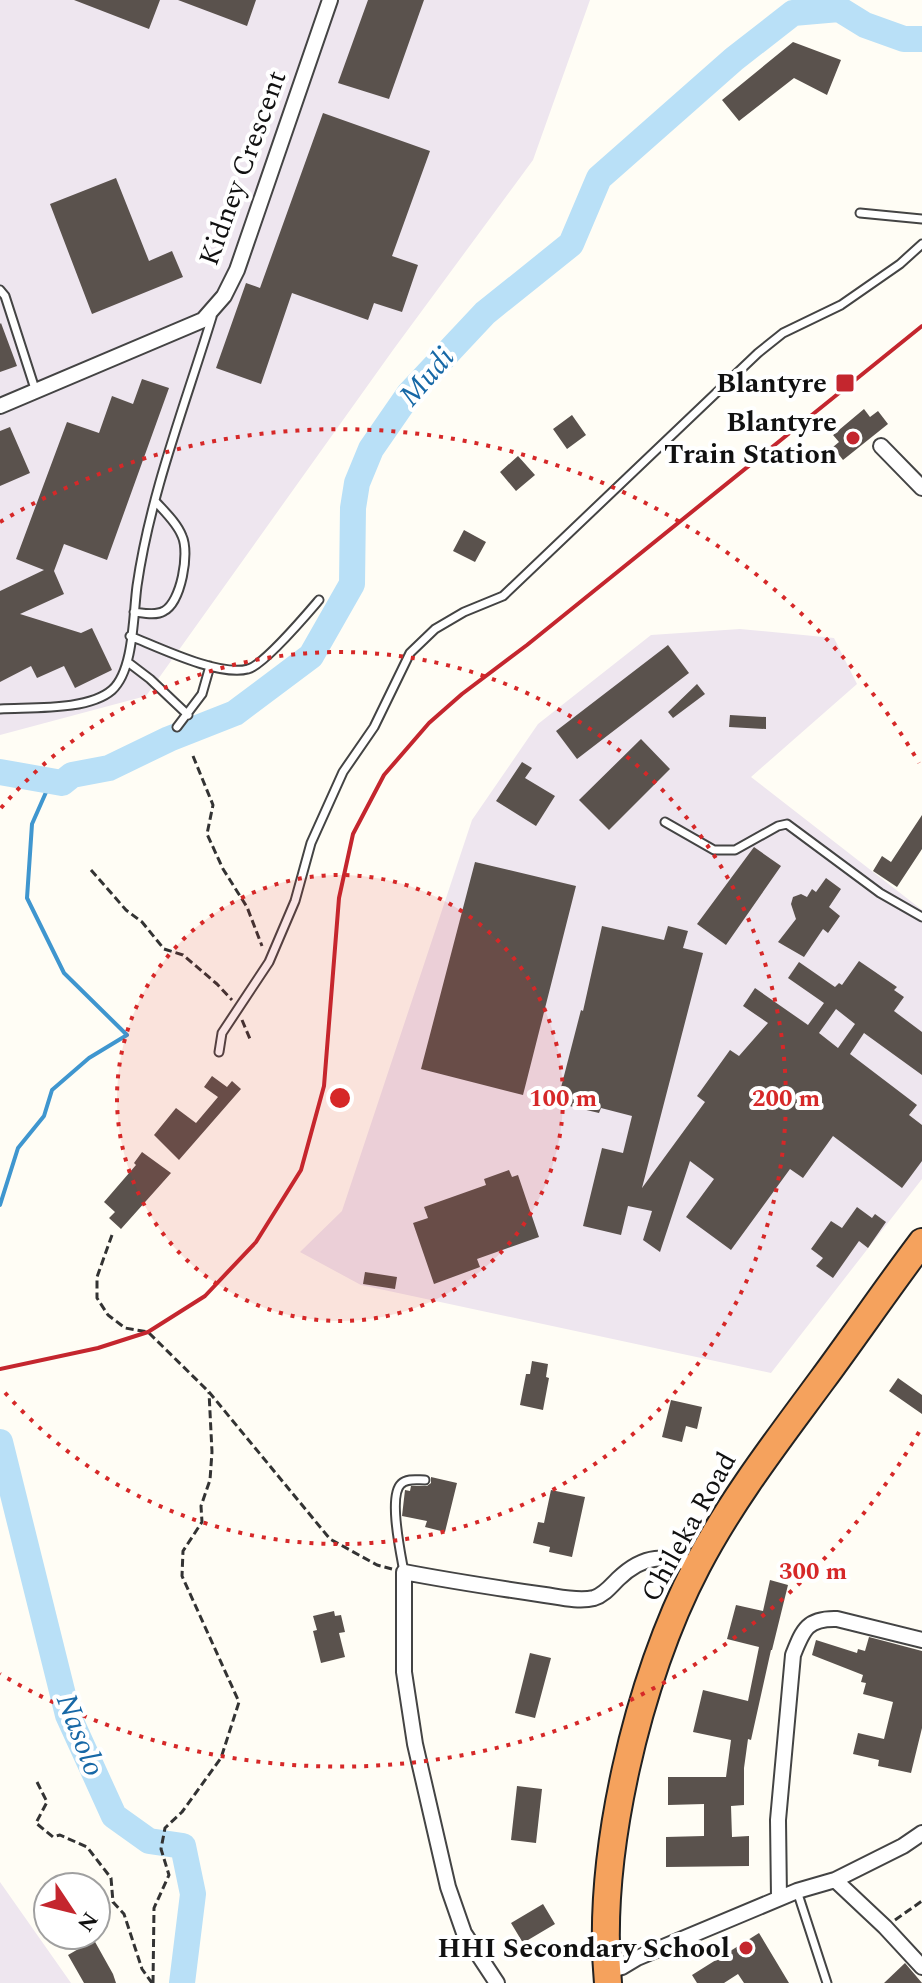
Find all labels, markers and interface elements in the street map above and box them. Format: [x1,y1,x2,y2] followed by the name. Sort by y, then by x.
[188,64,298,272] street label: Kidney Crescent
[388,337,466,417] water label: Mudi
[716,362,827,405] place label: Blantyre
[834,372,856,394] marker: Blantyre
[664,401,837,476] place label: Blantyre Train Station
[844,429,862,447] marker: Blantyre Train Station
[529,1081,597,1117] text: 100 m
[752,1081,820,1117] text: 200 m
[326,1084,354,1112] centre of rings
[630,1444,748,1610] street label: Chileka Road
[779,1554,847,1590] text: 300 m
[43,1687,117,1783] water label: Nasolo
[32,1871,112,1951] north arrow
[68,1905,106,1938] text: N
[437,1927,730,1970] place label: HHI Secondary School
[737,1939,755,1957] marker: HHI Secondary School

